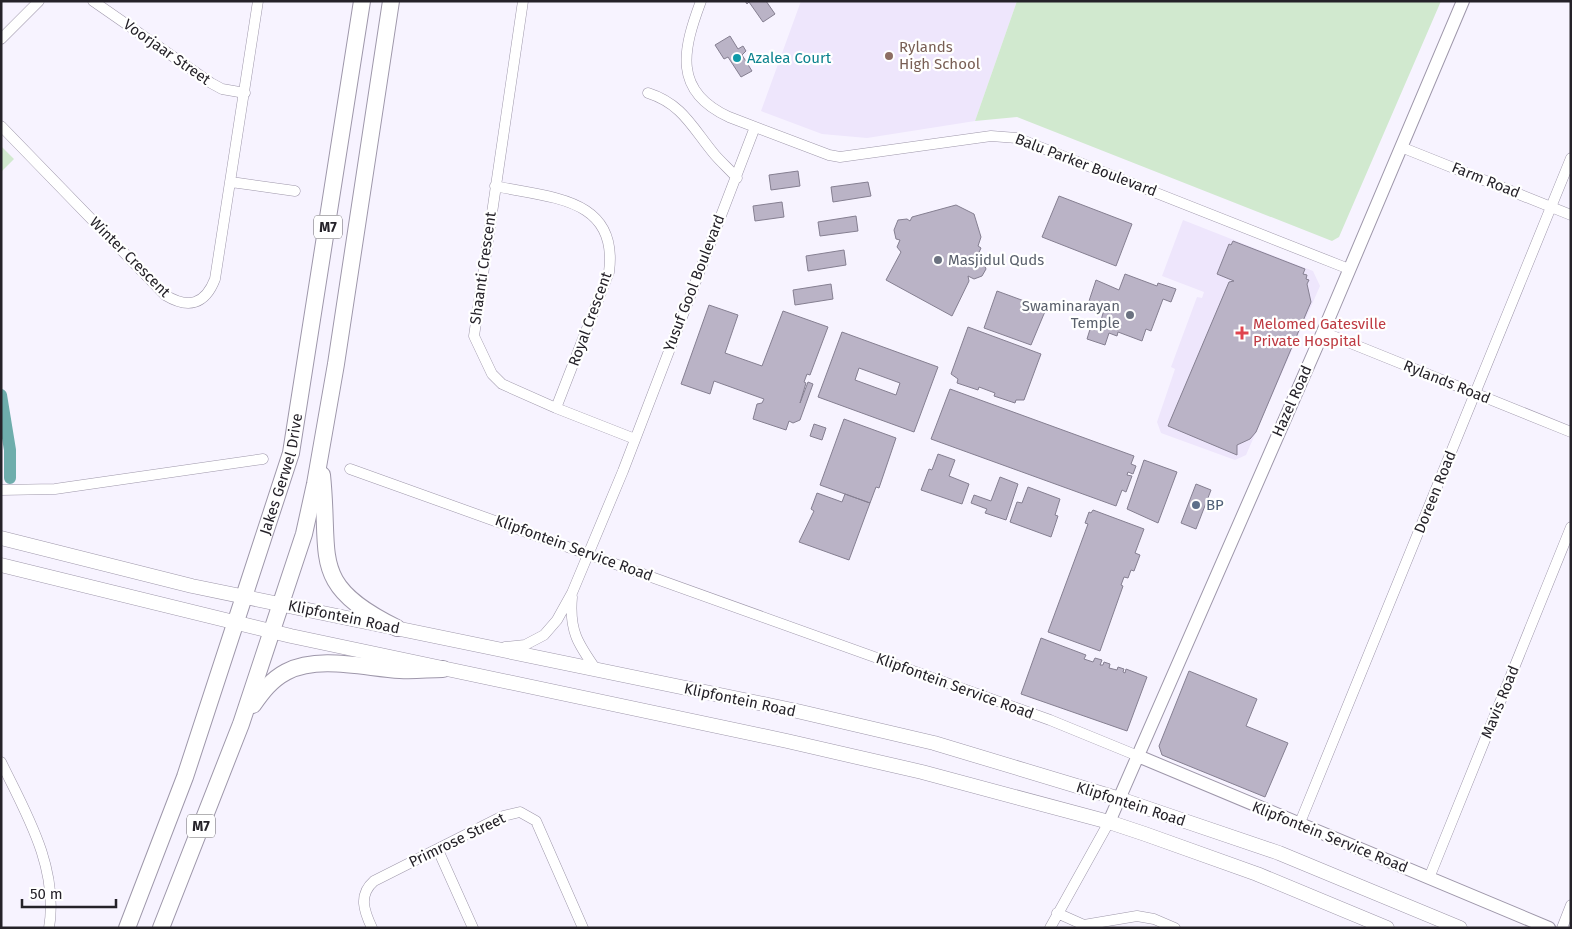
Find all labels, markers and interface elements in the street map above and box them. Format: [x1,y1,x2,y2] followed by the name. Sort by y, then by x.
[120,15,214,89] street label: Voorjaar Street
[899,38,981,73] place label: Rylands High School
[747,49,832,67] place label: Azalea Court
[883,50,895,62] marker: Rylands High School
[731,52,743,64] marker: Azalea Court
[1013,130,1159,200] street label: Balu Parker Boulevard
[1449,158,1523,202] street label: Farm Road
[466,210,500,325] street label: Shaanti Crescent
[660,212,728,354] street label: Yusuf Gool Boulevard
[86,213,174,301] street label: Winter Crescent
[314,216,342,238] road number: M7
[948,251,1044,269] place label: Masjidul Quds
[932,254,944,266] marker: Masjidul Quds
[565,269,616,369] street label: Royal Crescent
[1022,297,1120,332] place label: Swaminarayan Temple
[1124,309,1136,321] marker: Swaminarayan Temple
[1253,315,1386,350] place label: Melomed Gatesville Private Hospital
[1235,326,1249,340] marker: Melomed Gatesville Private Hospital
[1401,356,1493,408] street label: Rylands Road
[1268,363,1316,439] street label: Hazel Road
[256,412,306,537] street label: Jakes Gerwel Drive
[1410,448,1460,536] street label: Doreen Road
[1206,496,1224,514] place label: BP
[1190,499,1202,511] marker: BP
[493,511,655,585] street label: Klipfontein Service Road
[286,596,402,638] street label: Klipfontein Road
[874,649,1036,723] street label: Klipfontein Service Road
[1477,663,1523,741] street label: Mavis Road
[682,679,798,721] street label: Klipfontein Road
[1074,778,1188,830] street label: Klipfontein Road
[1249,797,1411,877] street label: Klipfontein Service Road
[406,809,509,871] street label: Primrose Street
[187,814,215,838] road number: M7
[22,876,116,908] scale bar
[30,885,63,903] text: 50 m

